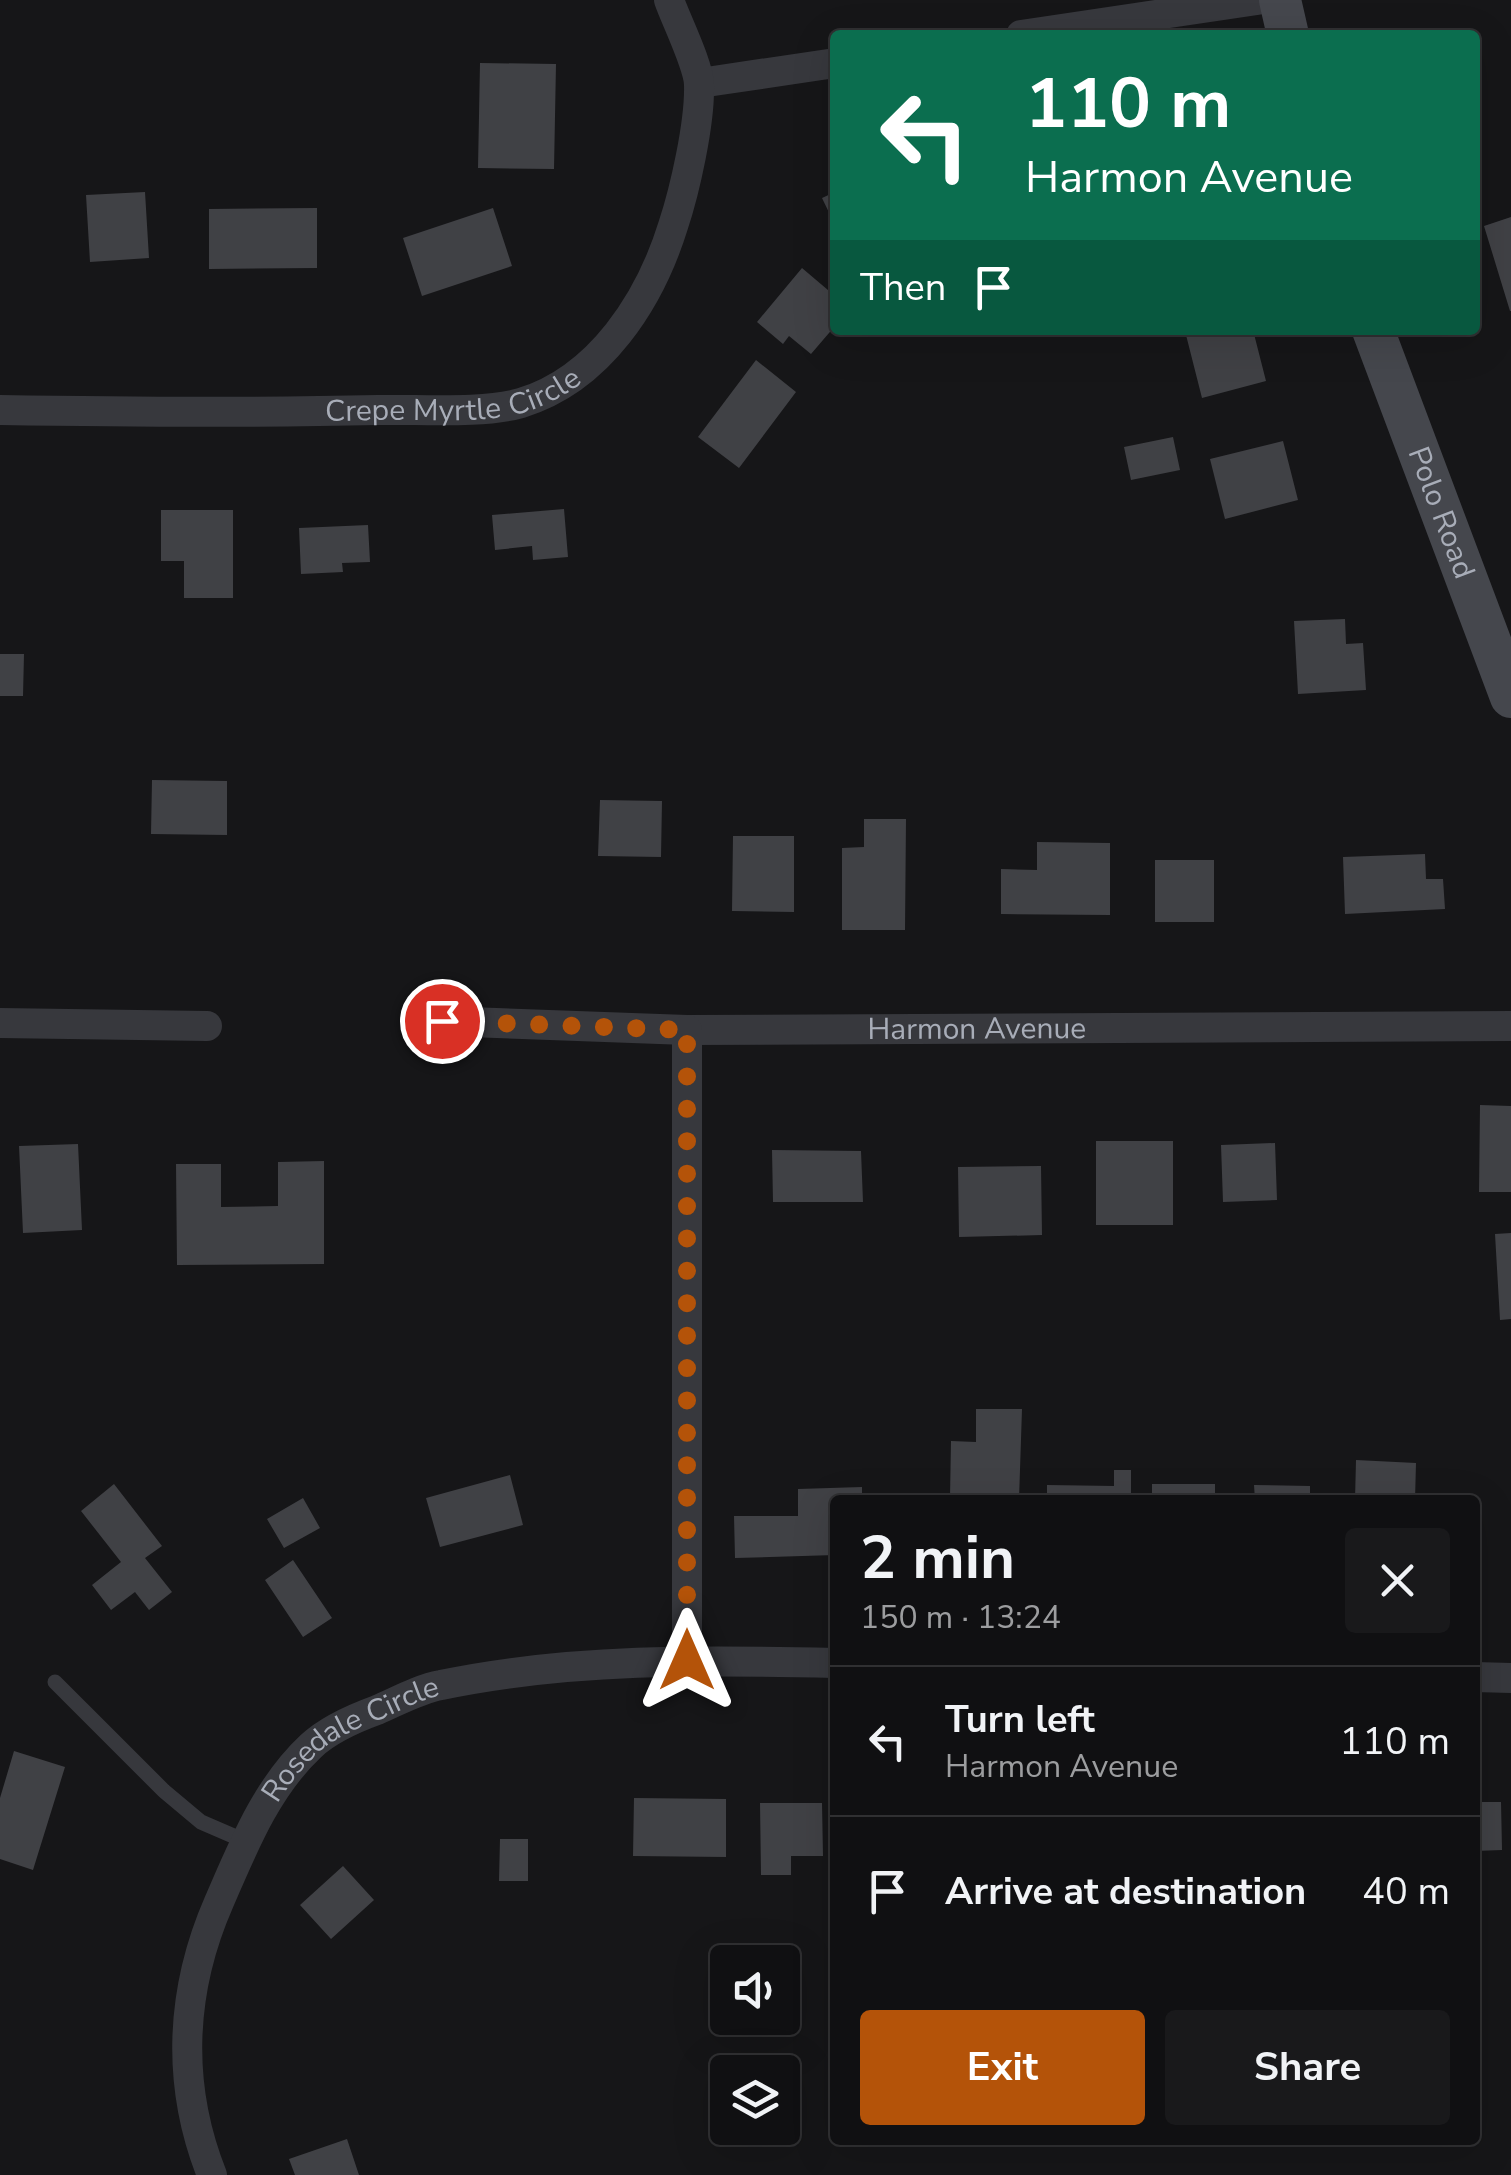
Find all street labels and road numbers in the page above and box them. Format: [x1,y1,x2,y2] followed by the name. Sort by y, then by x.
[325,358,589,432] street label: Crepe Myrtle Circle
[1398,441,1485,584] street label: Polo Road
[867,1008,1086,1050] street label: Harmon Avenue
[252,1666,444,1810] street label: Rosedale Circle

